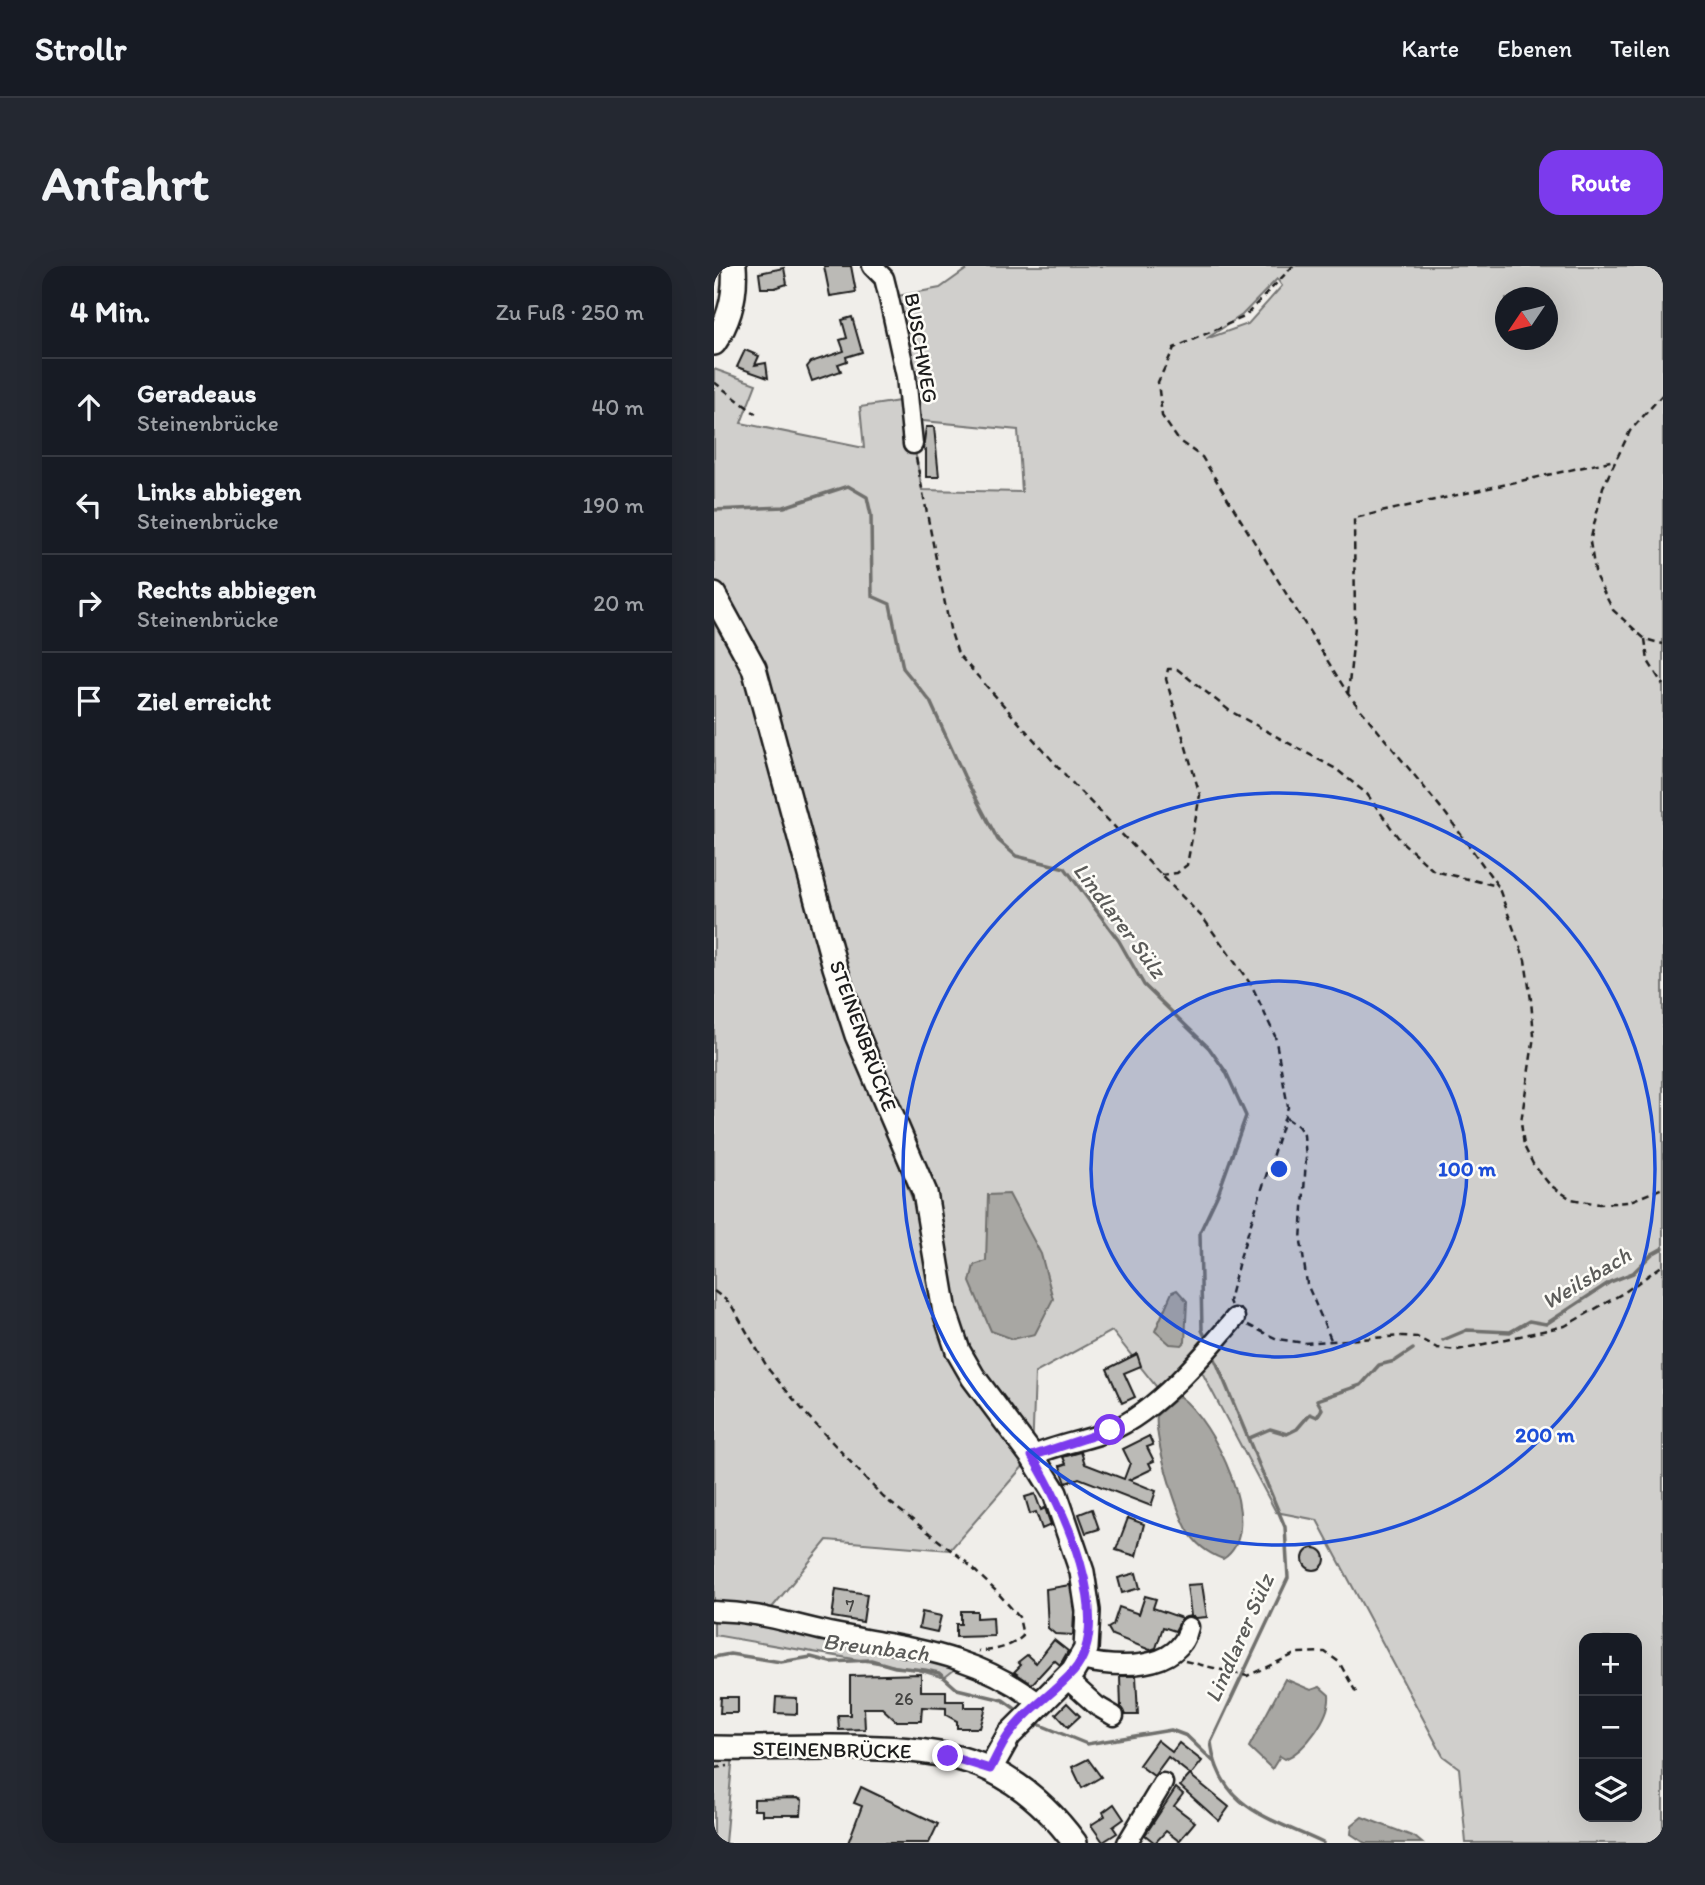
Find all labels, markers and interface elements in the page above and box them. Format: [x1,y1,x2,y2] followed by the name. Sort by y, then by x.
[35,29,126,68] text: Strollr
[1401,34,1459,63] text: Karte
[1497,34,1572,63] text: Ebenen
[1610,34,1670,63] text: Teilen
[1539,150,1663,215] button: Route
[42,153,209,212] text: Anfahrt
[1495,287,1558,350] north arrow
[899,291,943,405] street label: BUSCHWEG
[70,293,150,330] text: 4 Min.
[496,298,644,326] text: Zu Fuß · 250 m
[137,377,256,409] text: Geradeaus
[70,388,108,426] icon: ahead
[591,393,644,421] text: 40 m
[137,409,279,437] text: Steinenbrücke
[137,475,302,507] text: Links abbiegen
[70,486,108,524] icon: left
[583,491,644,519] text: 190 m
[137,507,279,535] text: Steinenbrücke
[137,573,316,605] text: Rechts abbiegen
[70,584,108,622] icon: right
[593,589,644,617] text: 20 m
[137,605,279,633] text: Steinenbrücke
[70,682,108,720] icon: arrive
[137,685,271,717] text: Ziel erreicht
[1067,857,1173,984] water label: Lindlarer Sülz
[825,957,902,1115] street label: STEINENBRÜCKE
[1438,1156,1496,1181] text: 100 m
[1267,1157,1291,1181] centre of rings
[1536,1240,1636,1315] water label: Weilsbach
[1094,1414,1125,1445] route start
[1515,1422,1575,1447] text: 200 m
[1198,1568,1280,1707] water label: Lindlarer Sülz
[846,1595,855,1617] house number: 7
[822,1627,931,1667] water label: Breunbach
[1579,1633,1642,1822] map controls
[1579,1633,1642,1696] button: +
[895,1688,914,1710] house number: 26
[1579,1696,1642,1759] button: −
[752,1736,912,1763] street label: STEINENBRÜCKE
[932,1740,963,1771] route end
[1579,1759,1642,1822] button: layers

